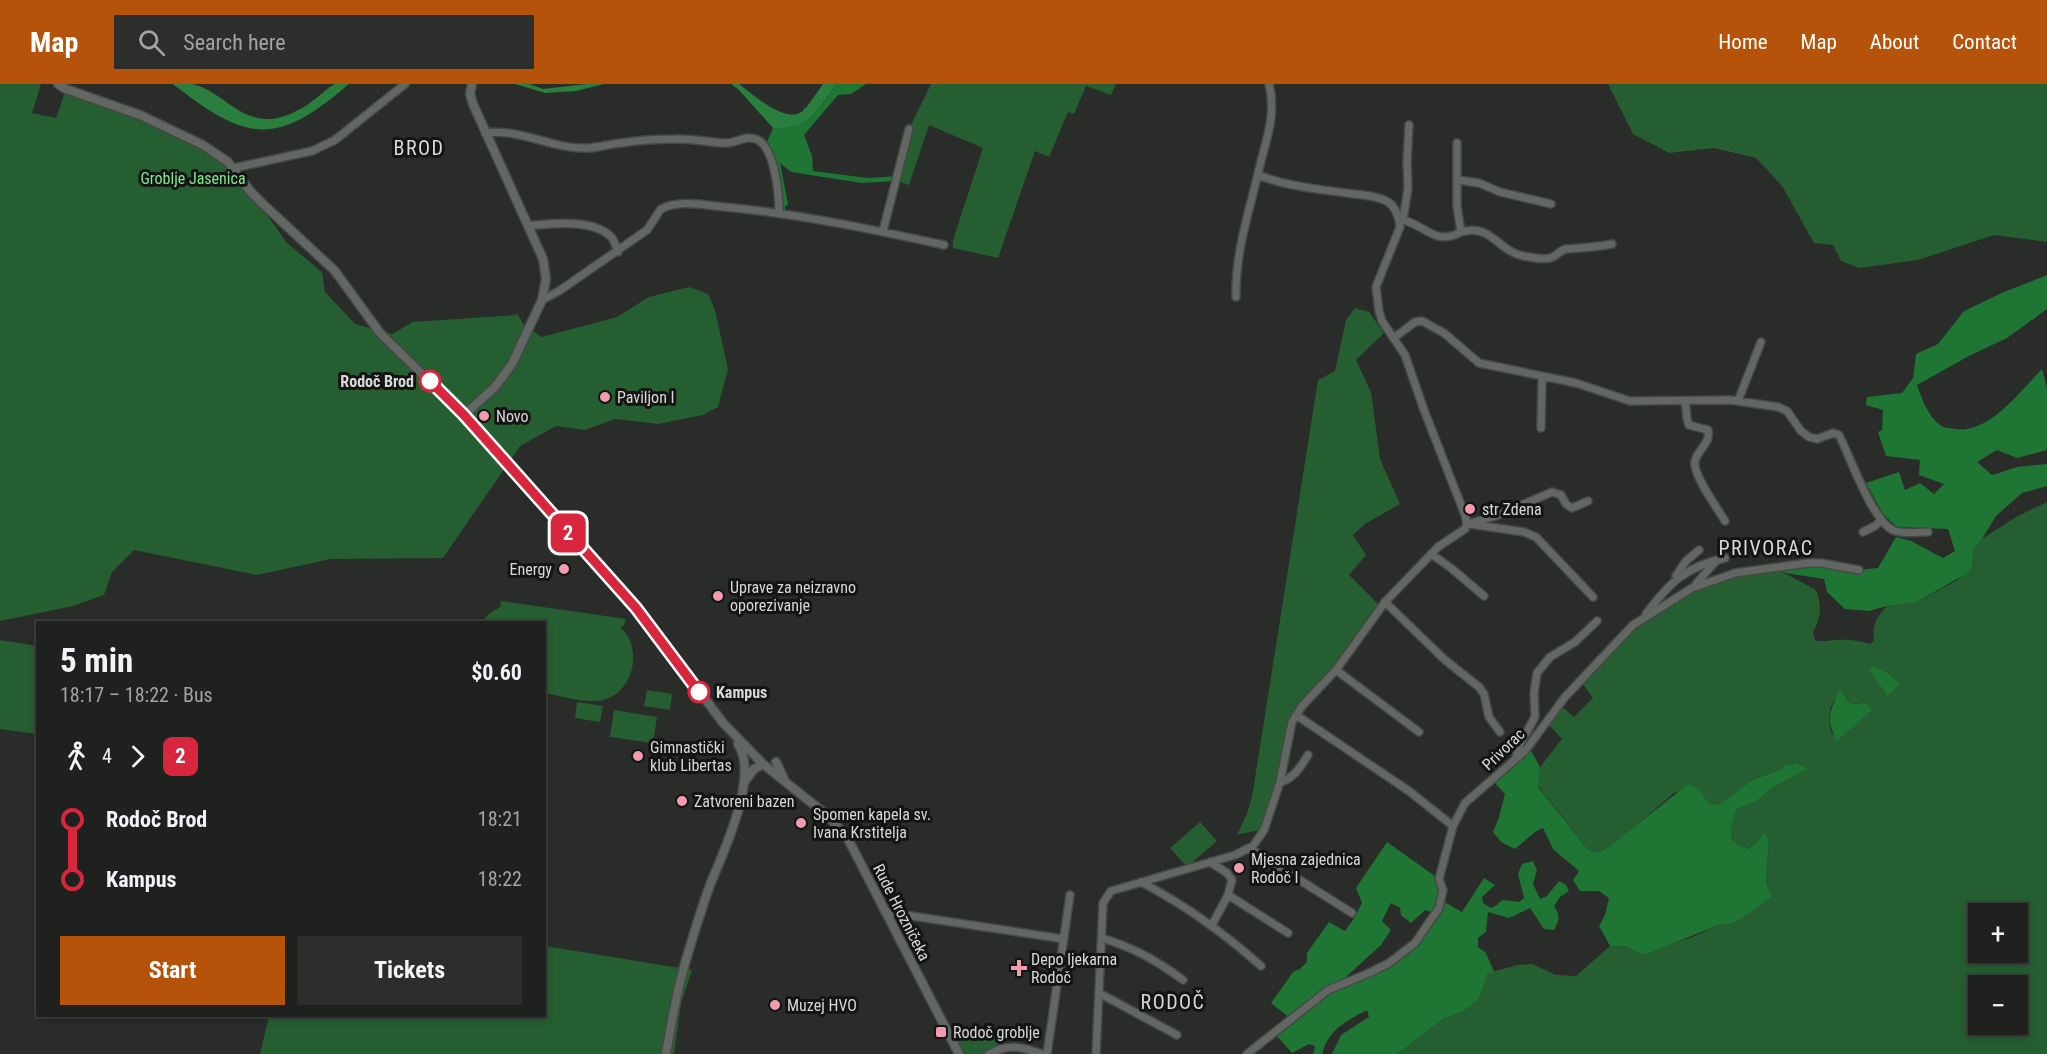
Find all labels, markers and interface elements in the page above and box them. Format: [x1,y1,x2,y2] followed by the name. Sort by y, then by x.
[114,15,534,69] search box
[30,26,78,59] text: Map
[135,26,168,59] icon: search
[183,30,286,55] text: Search here
[1718,30,1768,54] text: Home
[1801,30,1837,54] text: Map
[1870,30,1919,54] text: About
[1952,30,2017,54] text: Contact
[394,136,444,160] district label: BROD
[140,169,246,188] park label: Groblje Jasenica
[419,370,441,392] marker: Rodoč Brod
[340,372,414,391] place label: Rodoč Brod
[617,388,675,407] place label: Paviljon I
[598,390,612,404] marker: Paviljon I
[496,407,529,426] place label: Novo
[477,409,491,423] marker: Novo
[1482,500,1542,519] place label: str Zdena
[1463,502,1477,516] marker: str Zdena
[548,514,588,552] line badge: 2
[563,521,573,545] text: 2
[1718,536,1814,560] district label: PRIVORAC
[510,560,552,579] place label: Energy
[557,562,571,576] marker: Energy
[730,578,856,615] place label: Uprave za neizravno oporezivanje
[711,589,725,603] marker: Uprave za neizravno oporezivanje
[60,641,133,680] text: 5 min
[471,660,522,685] text: $0.60
[688,681,710,703] marker: Kampus
[60,683,213,707] text: 18:17 – 18:22 · Bus
[716,683,767,702] place label: Kampus
[1478,725,1529,774] street label: Privorac
[650,738,732,775] place label: Gimnastički klub Libertas
[60,740,93,773] icon: walk
[121,740,154,773] icon: forward
[102,744,112,768] text: 4
[175,744,186,768] text: 2
[631,749,645,763] marker: Gimnastički klub Libertas
[694,792,795,811] place label: Zatvoreni bazen
[675,794,689,808] marker: Zatvoreni bazen
[813,805,931,842] place label: Spomen kapela sv. Ivana Krstitelja
[106,807,207,832] text: Rodoč Brod
[478,807,522,831] text: 18:21
[794,816,808,830] marker: Spomen kapela sv. Ivana Krstitelja
[1251,850,1361,887] place label: Mjesna zajednica Rodoč I
[869,861,934,964] street label: Rude Hrozničeka
[1232,861,1246,875] marker: Mjesna zajednica Rodoč I
[106,867,177,892] text: Kampus
[478,867,522,891] text: 18:22
[1968,903,2028,1035] map controls
[1968,903,2028,963] button: +
[60,936,285,1005] button: Start
[297,936,522,1005] button: Tickets
[1031,950,1117,987] place label: Depo ljekarna Rodoč
[1012,961,1026,975] marker: Depo ljekarna Rodoč
[1968,975,2028,1035] button: −
[1141,990,1205,1014] district label: RODOČ
[787,996,857,1015] place label: Muzej HVO
[768,998,782,1012] marker: Muzej HVO
[953,1023,1040,1042] place label: Rodoč groblje
[934,1025,948,1039] marker: Rodoč groblje

